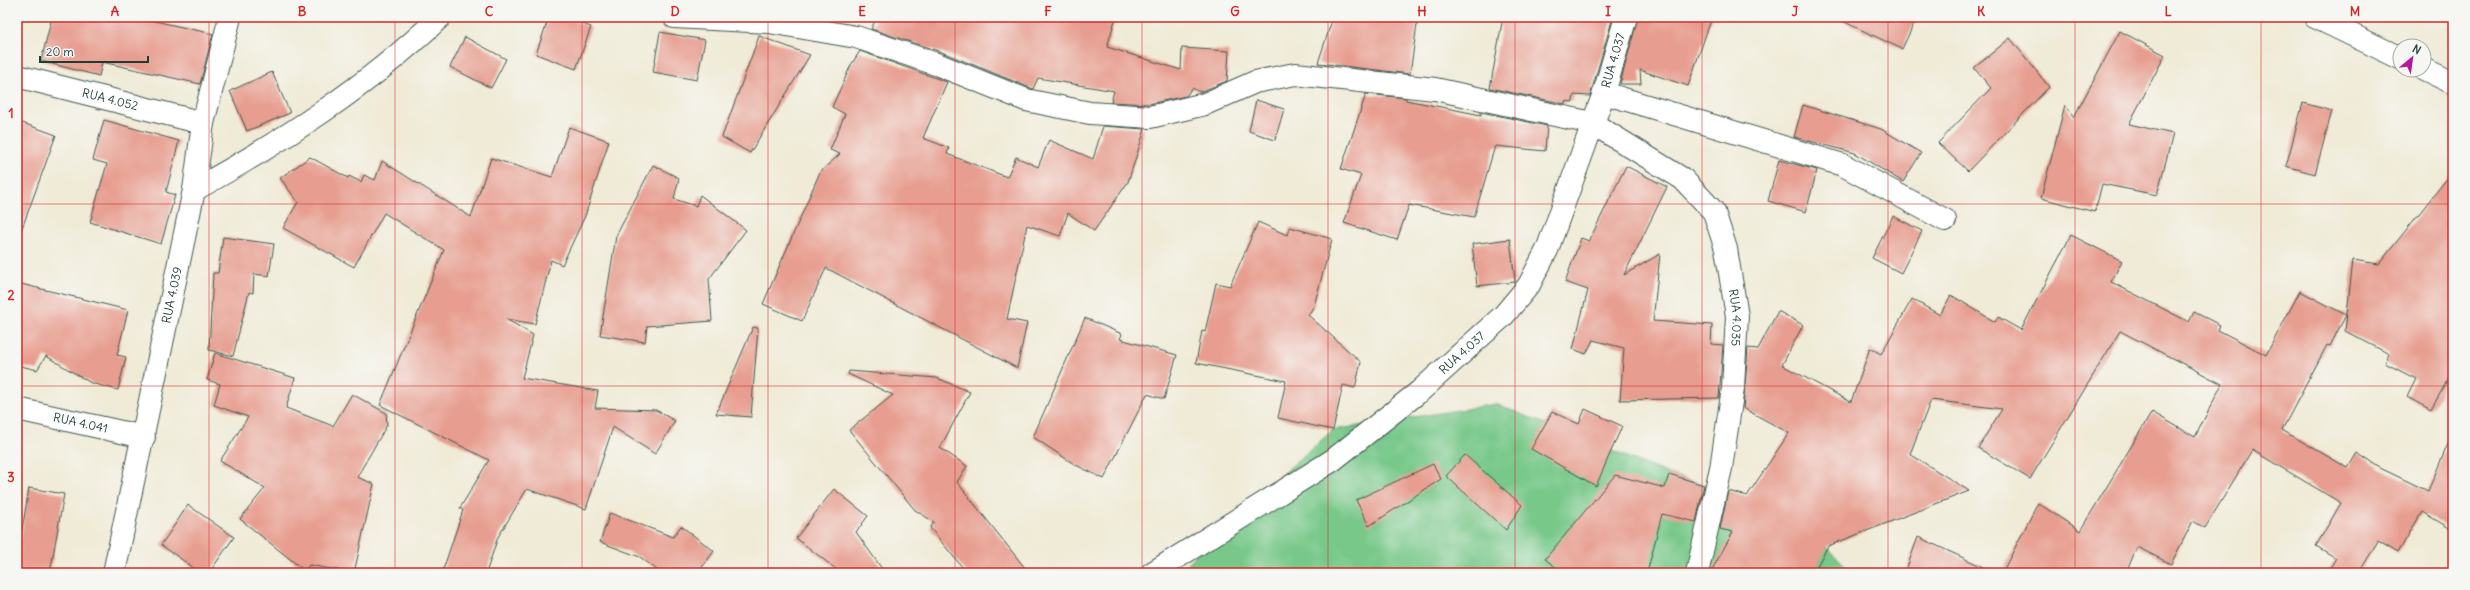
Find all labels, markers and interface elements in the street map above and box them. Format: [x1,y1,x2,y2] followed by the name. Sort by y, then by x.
[111,3,120,20] text: A
[298,3,307,20] text: B
[485,3,494,20] text: C
[670,3,680,20] text: D
[858,3,866,20] text: E
[1044,3,1052,20] text: F
[1230,3,1240,20] text: G
[1417,3,1427,20] text: H
[1605,3,1611,20] text: I
[1792,3,1799,20] text: J
[1977,3,1986,20] text: K
[2164,3,2172,20] text: L
[2350,3,2360,20] text: M
[1598,31,1628,90] street label: RUA 4.037
[40,38,148,64] scale bar
[2392,38,2432,78] north arrow
[2410,41,2424,57] text: N
[46,44,74,59] text: 20 m
[81,85,140,113] street label: RUA 4.052
[8,105,14,122] text: 1
[158,265,185,325] street label: RUA 4.039
[7,287,15,304] text: 2
[1726,288,1745,347] street label: RUA 4.035
[1436,328,1488,377] street label: RUA 4.037
[52,409,109,436] street label: RUA 4.041
[7,469,15,486] text: 3

